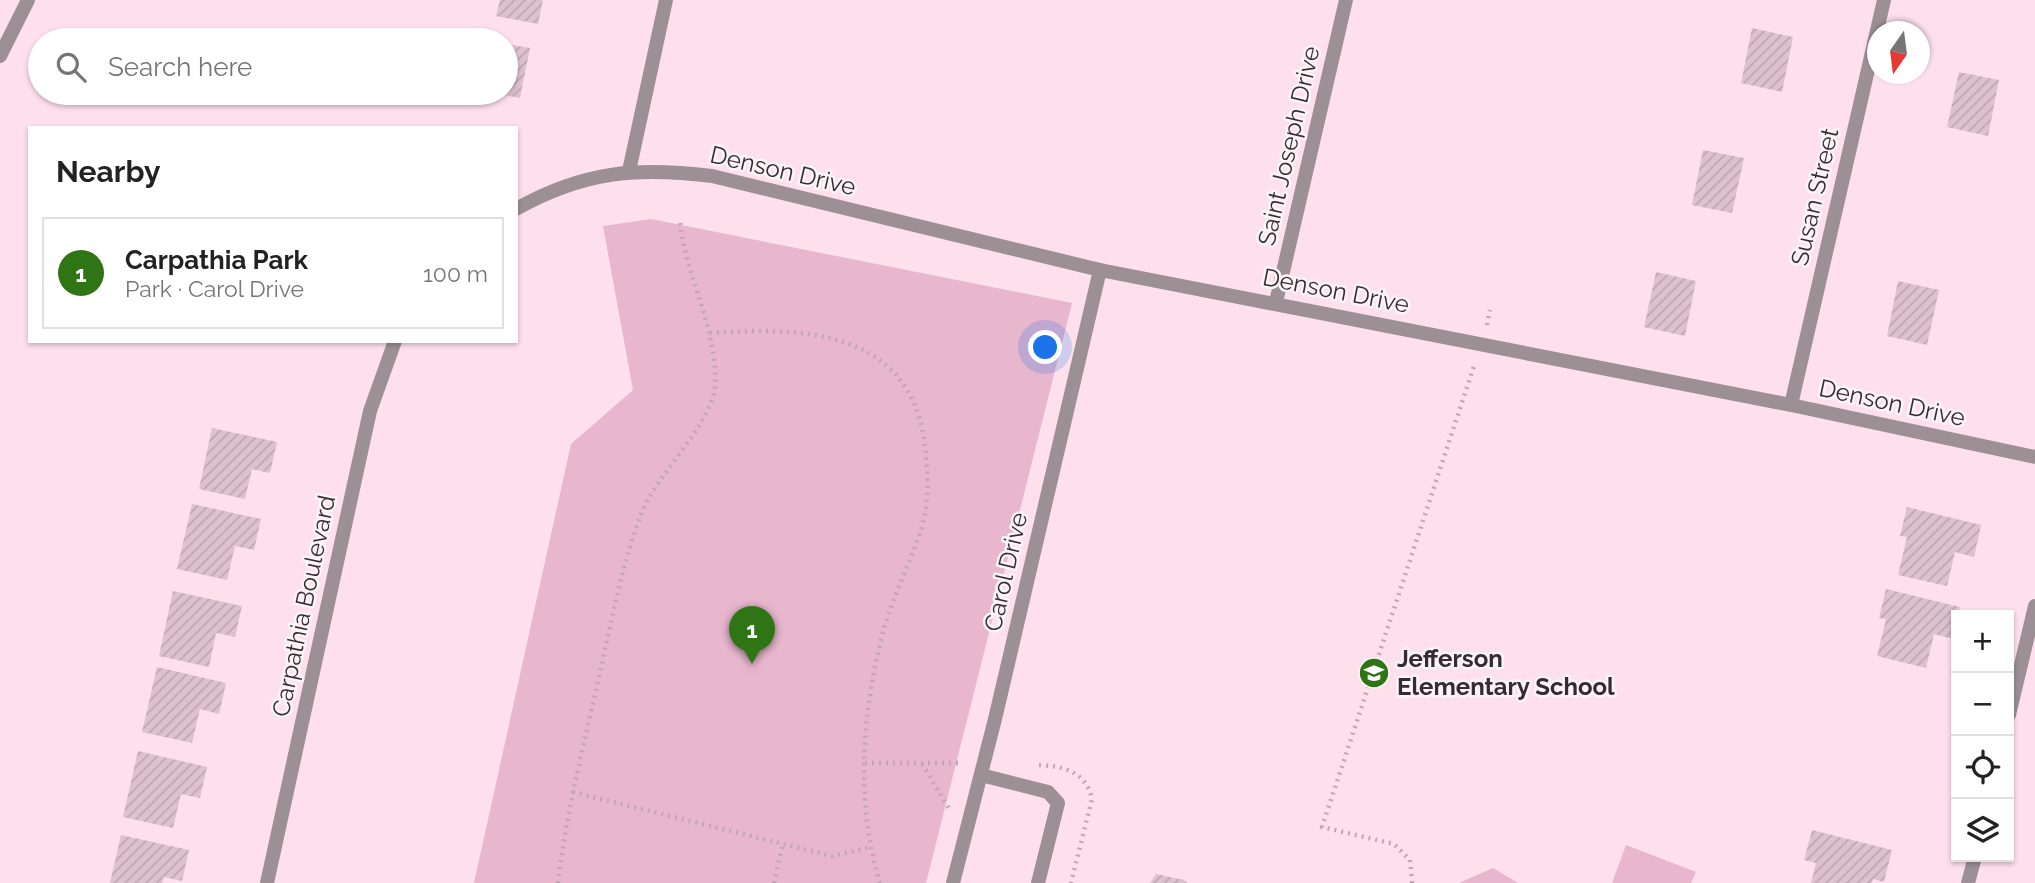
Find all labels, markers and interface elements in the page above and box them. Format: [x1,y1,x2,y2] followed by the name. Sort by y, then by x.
[1867,21,1930,84] north arrow
[28,28,518,105] search box
[1251,43,1326,248] street label: Saint Joseph Drive
[52,48,90,86] icon: search
[108,52,252,82] text: Search here
[1785,125,1844,268] street label: Susan Street
[708,140,859,201] street label: Denson Drive
[56,154,160,189] text: Nearby
[125,245,308,275] text: Carpathia Park
[75,260,87,287] text: 1
[423,260,488,287] text: 100 m
[1260,262,1412,319] street label: Denson Drive
[125,275,304,302] text: Park · Carol Drive
[1028,330,1062,364] your location
[1816,373,1968,432] street label: Denson Drive
[266,493,341,719] street label: Carpathia Boulevard
[978,510,1033,634] street label: Carol Drive
[729,606,775,664] pin: 1
[1951,610,2014,862] map controls
[1951,610,2014,673] button: +
[1397,644,1615,701] place label: Jefferson Elementary School
[1357,656,1391,690] school or university icon: Jefferson Elementary School
[1951,673,2014,736] button: −
[1951,736,2014,799] button: locate
[1951,799,2014,862] button: layers

